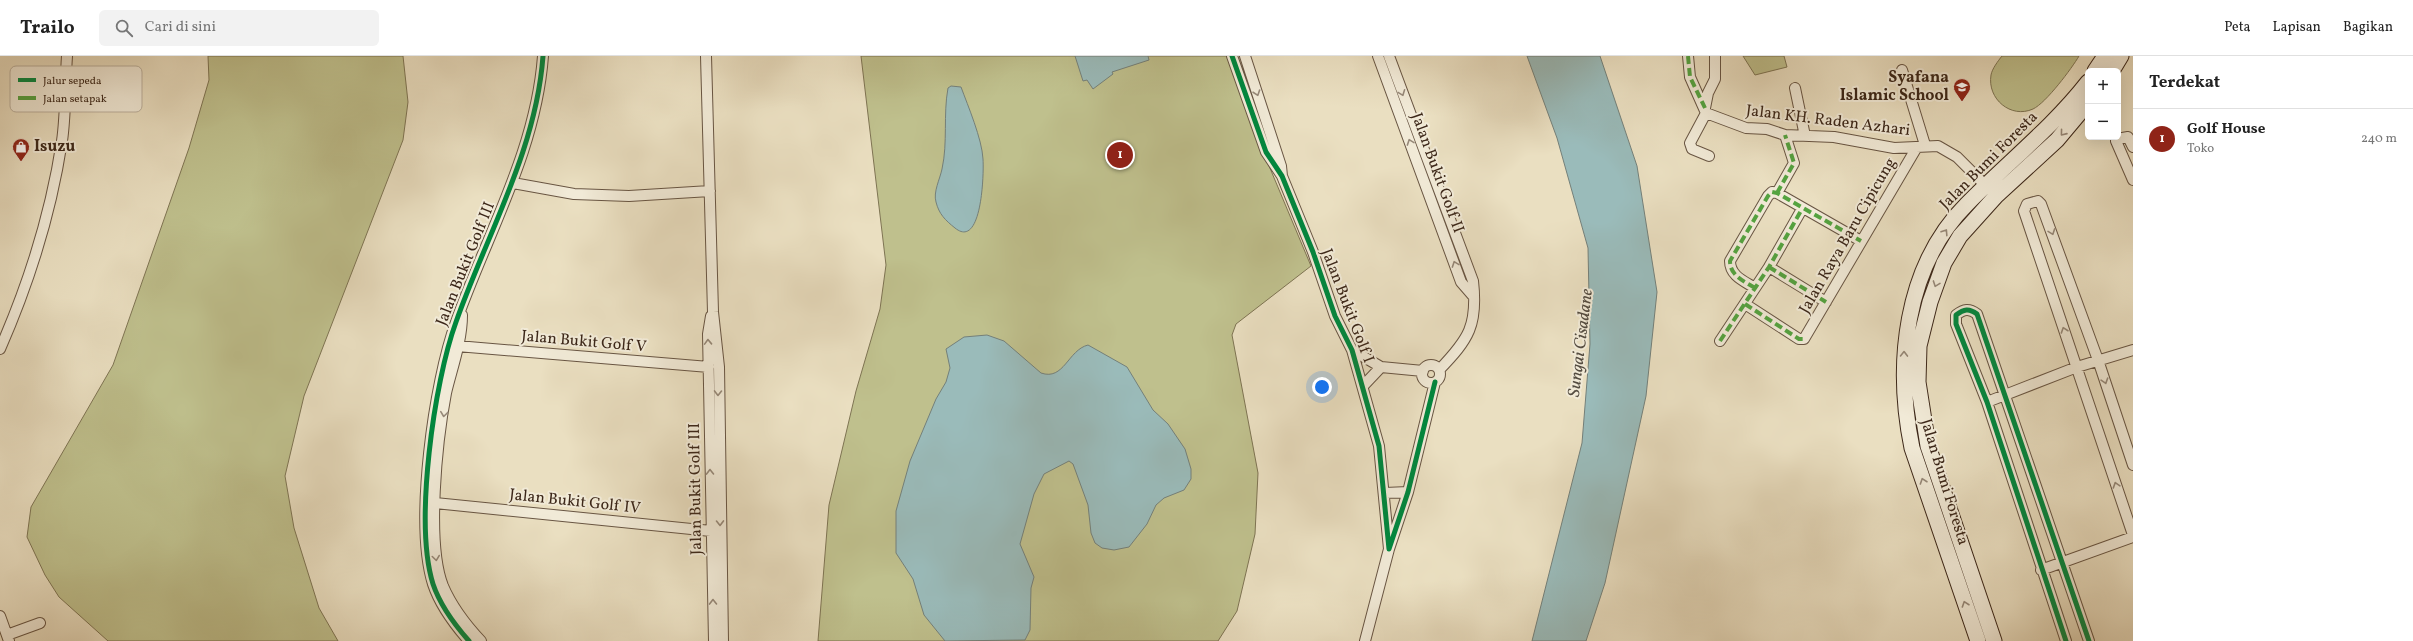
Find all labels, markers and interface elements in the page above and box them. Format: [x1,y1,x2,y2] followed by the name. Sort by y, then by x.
[99,10,379,46] search box
[20,15,75,41] text: Trailo
[113,17,135,39] icon: search
[145,17,216,38] text: Cari di sini
[2224,18,2251,37] text: Peta
[2273,18,2321,37] text: Lapisan
[2343,18,2393,37] text: Bagikan
[10,66,142,112] legend
[1840,67,1950,107] place label: Syafana Islamic School
[2085,68,2121,140] map controls
[2085,68,2121,104] button: +
[2149,71,2220,94] text: Terdekat
[43,74,102,89] text: Jalur sepeda
[1952,77,1972,102] school or university icon: Syafana Islamic School
[1252,89,1261,96] one-way arrow
[1398,89,1406,96] one-way arrow
[43,92,107,107] text: Jalan setapak
[1745,100,1911,142] street label: Jalan KH. Raden Azhari
[2085,104,2121,140] button: −
[1935,107,2043,215] street label: Jalan Bumi Foresta
[1405,110,1469,236] street label: Jalan Bukit Golf II
[2187,119,2265,140] text: Golf House
[2061,129,2068,136] one-way arrow
[2159,130,2165,148] text: 1
[2361,130,2397,148] text: 240 m
[34,136,75,158] place label: Isuzu
[11,137,31,162] shop icon: Isuzu
[1406,139,1414,146] one-way arrow
[1107,140,1133,170] pin: 1
[2187,140,2214,158] text: Toko
[1794,154,1902,318] street label: Jalan Raya Baru Cipicung
[431,199,501,329] street label: Jalan Bukit Golf III
[1940,229,1948,236] one-way arrow
[2047,229,2055,236] one-way arrow
[1315,246,1379,366] street label: Jalan Bukit Golf I
[1451,261,1459,268] one-way arrow
[1933,281,1941,288] one-way arrow
[1563,287,1599,398] water label: Sungai Cisadane
[520,326,648,358] street label: Jalan Bukit Golf V
[2061,327,2069,334] one-way arrow
[704,339,712,345] one-way arrow
[1900,351,1908,357] one-way arrow
[1312,377,1332,397] your location
[2101,377,2109,384] one-way arrow
[714,390,722,396] one-way arrow
[439,411,448,417] one-way arrow
[1914,416,1974,548] street label: Jalan Bumi Foresta
[684,423,708,555] street label: Jalan Bukit Golf III
[706,469,715,475] one-way arrow
[1919,478,1928,485] one-way arrow
[2112,481,2121,488] one-way arrow
[508,484,642,520] street label: Jalan Bukit Golf IV
[716,520,724,526] one-way arrow
[431,555,440,561] one-way arrow
[709,599,717,605] one-way arrow
[1961,601,1970,608] one-way arrow

